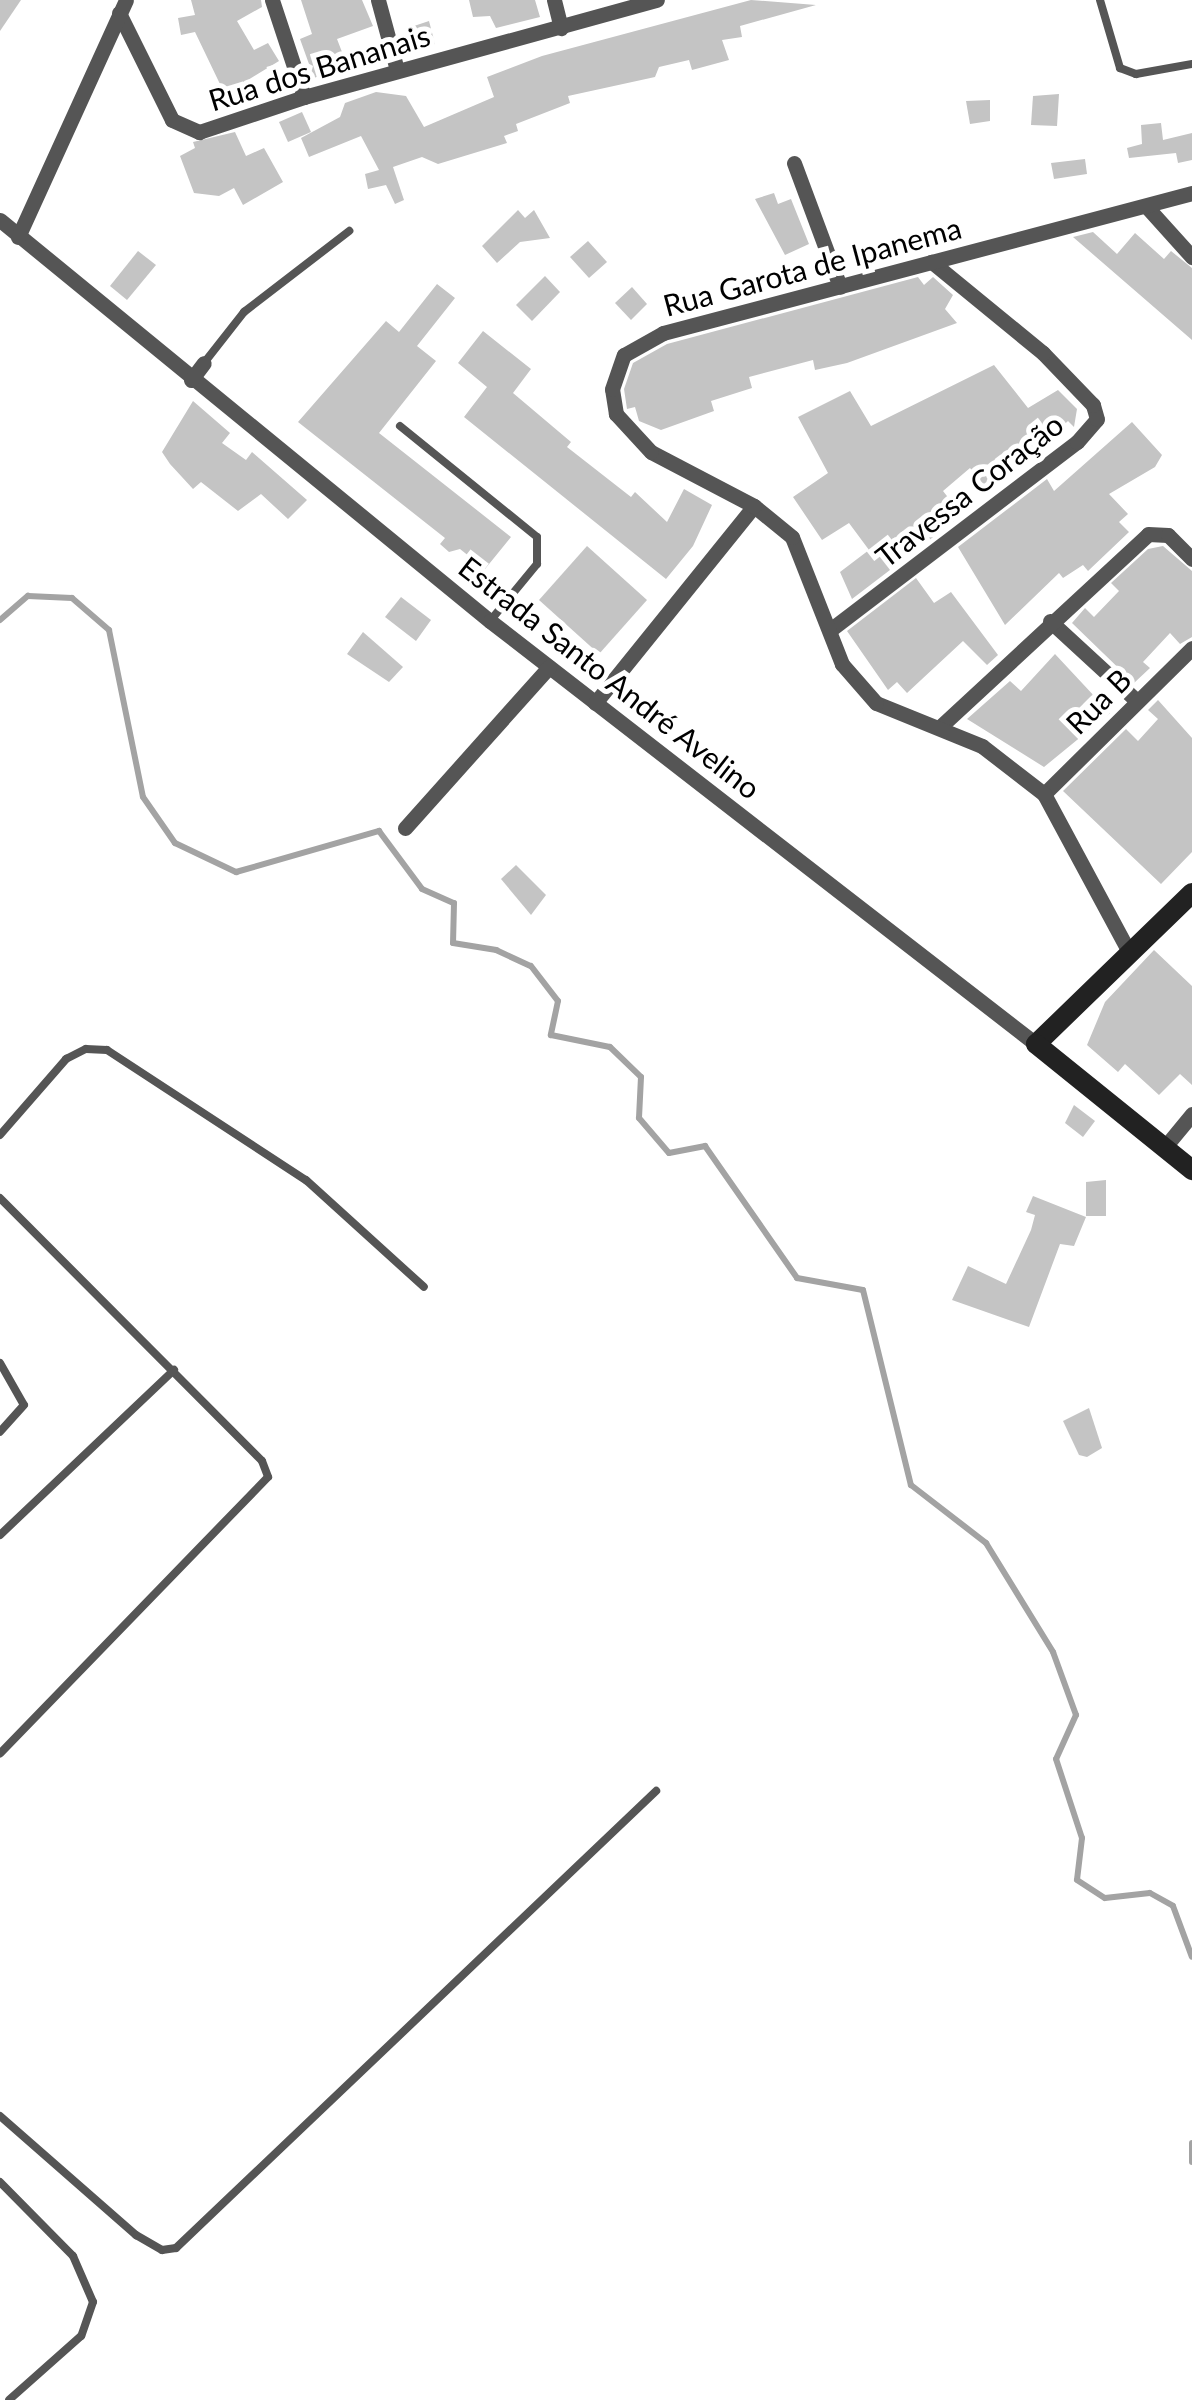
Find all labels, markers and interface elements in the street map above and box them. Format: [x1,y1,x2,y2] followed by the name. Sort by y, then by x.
[204,16,434,118] street label: Rua dos Bananais
[659,209,965,323] street label: Rua Garota de Ipanema
[868,406,1070,574] street label: Travessa Coração
[451,548,769,806] street label: Estrada Santo André Avelino
[1058,661,1138,741] street label: Rua B

